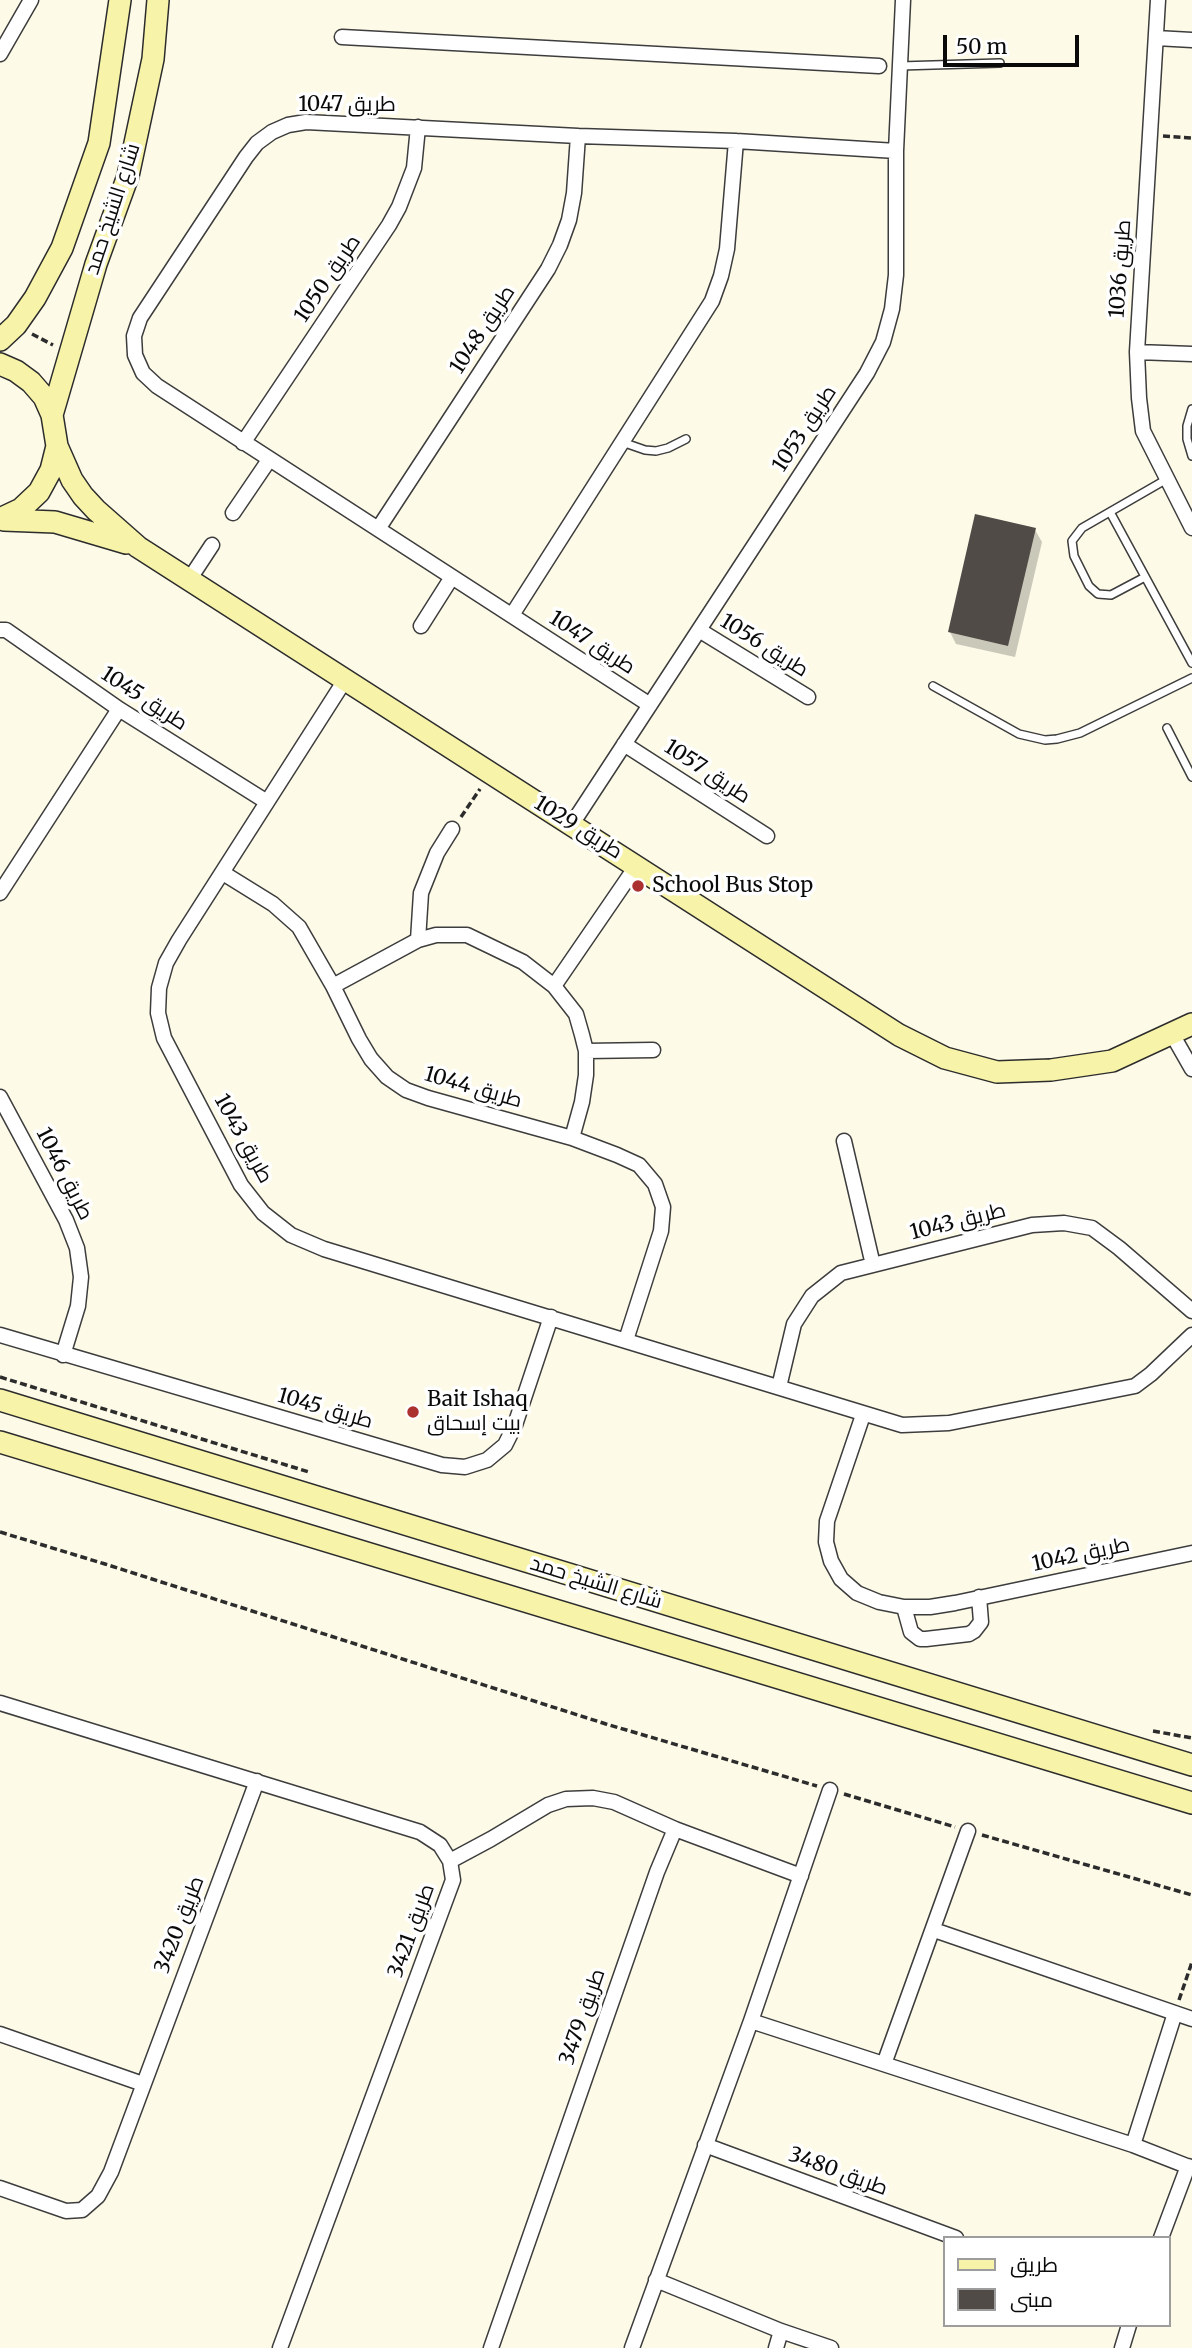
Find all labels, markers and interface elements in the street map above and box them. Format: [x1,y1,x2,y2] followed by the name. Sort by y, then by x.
[947,21,1084,65] scale bar
[956,33,1007,60] text: 50 m
[298,92,396,118] street label: طريق 1047
[80,140,146,278] street label: شارع الشيخ حمد
[1105,219,1137,319] street label: طريق 1036
[290,230,366,328] street label: طريق 1050
[445,281,521,379] street label: طريق 1048
[768,381,842,477] street label: طريق 1053
[544,606,640,680] street label: طريق 1047
[715,609,813,683] street label: طريق 1056
[96,662,192,736] street label: طريق 1045
[659,735,755,809] street label: طريق 1057
[529,791,627,865] street label: طريق 1029
[652,873,813,899] place label: School Bus Stop
[630,878,646,894] marker: School Bus Stop
[421,1062,525,1114] street label: طريق 1044
[208,1090,278,1188] street label: طريق 1043
[30,1124,98,1224] street label: طريق 1046
[907,1198,1009,1246] street label: طريق 1043
[274,1383,376,1435] street label: طريق 1045
[427,1387,528,1437] place label: Bait Ishaq بيت إسحاق
[405,1404,421,1420] marker: Bait Ishaq بيت إسحاق
[1030,1532,1132,1578] street label: طريق 1042
[527,1551,665,1615] street label: شارع الشيخ حمد
[150,1873,210,1977] street label: طريق 3420
[383,1881,441,1981] street label: طريق 3421
[555,1966,611,2068] street label: طريق 3479
[785,2142,891,2202] street label: طريق 3480
[944,2236,1171,2327] legend
[1010,2251,1058,2278] text: طريق
[1010,2286,1053,2313] text: مبنى

